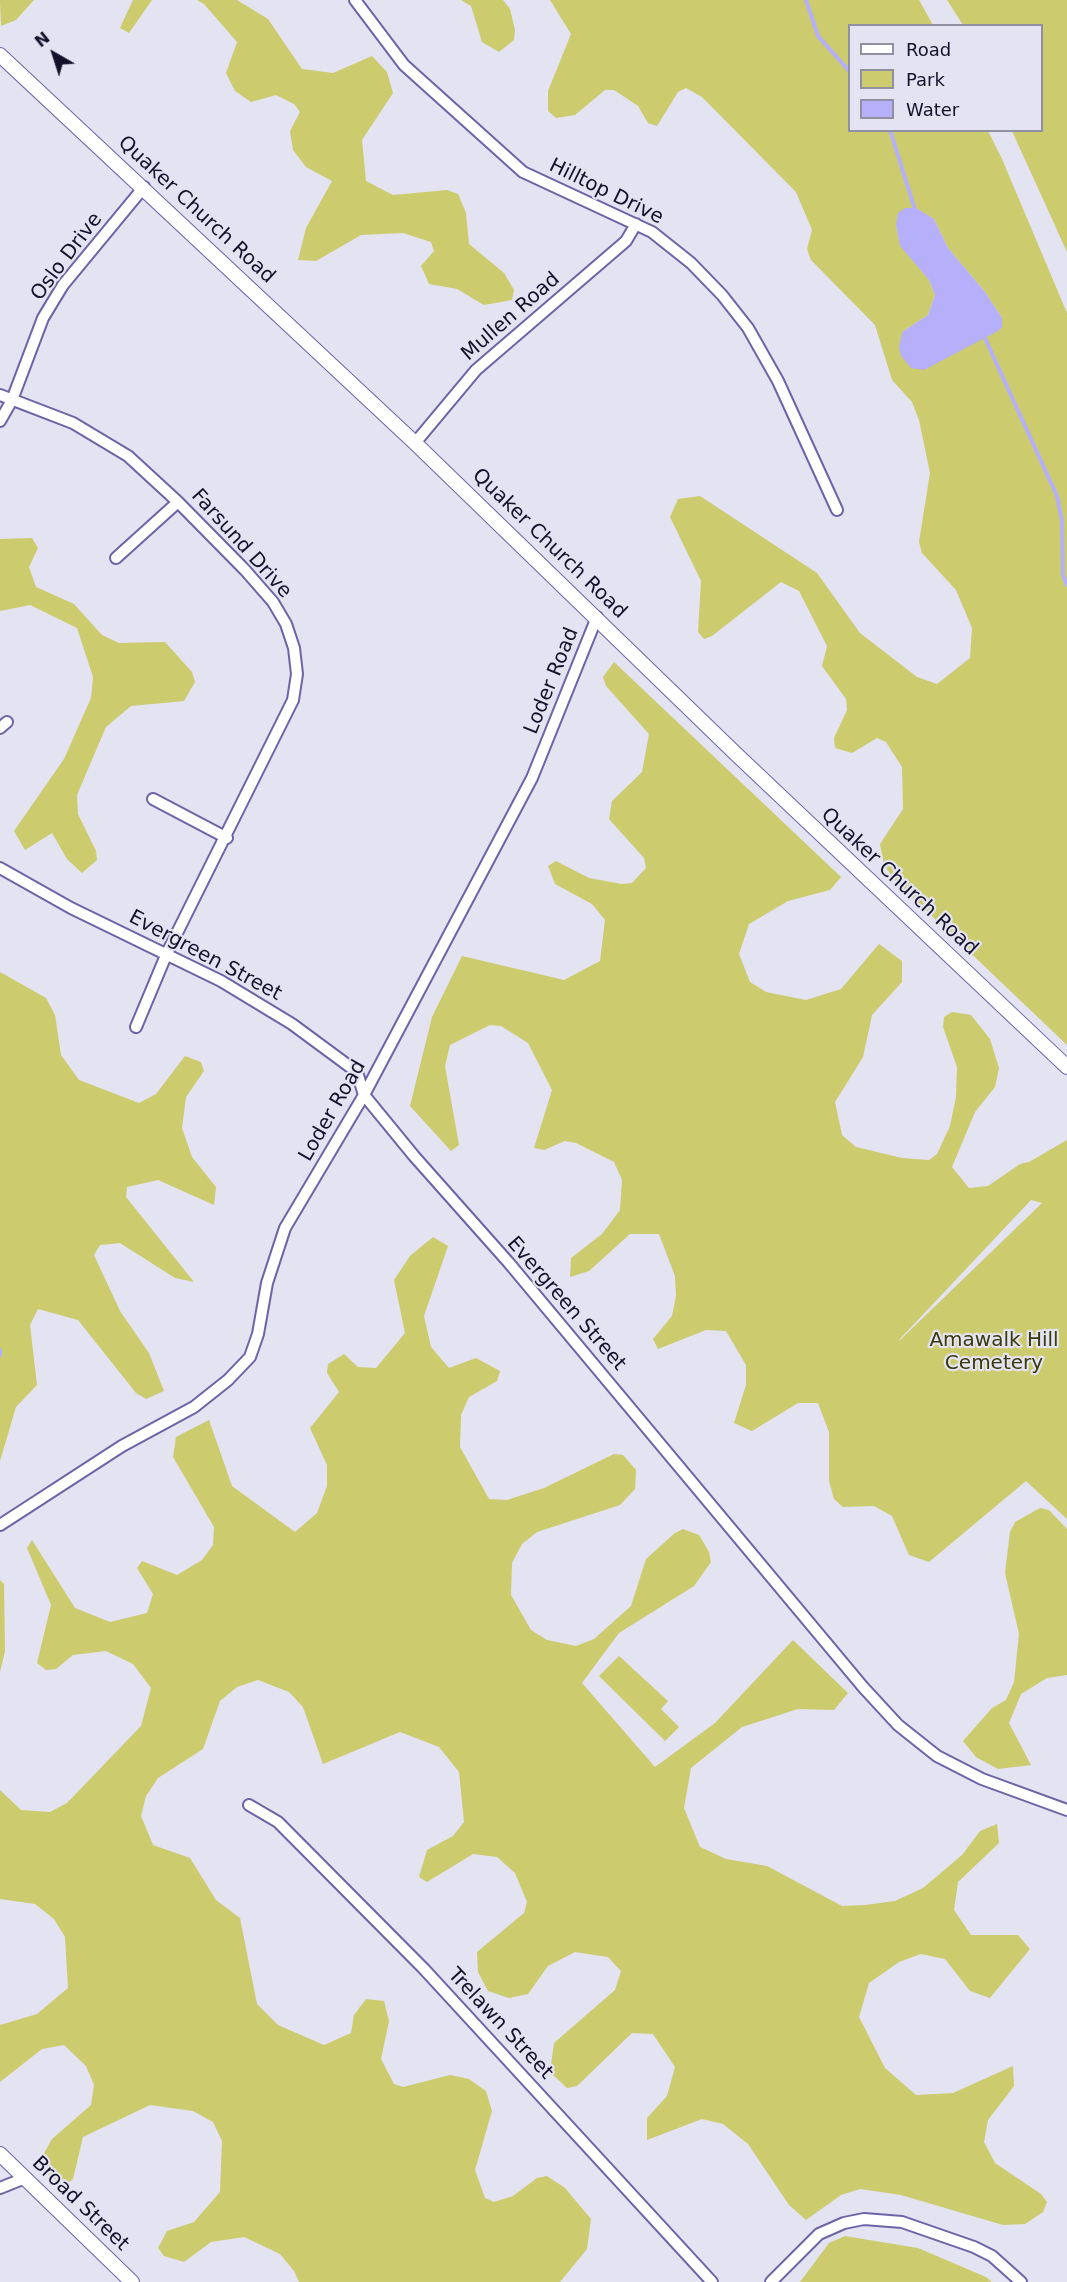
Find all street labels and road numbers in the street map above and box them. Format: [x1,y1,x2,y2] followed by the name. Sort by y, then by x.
[113,131,279,289] street label: Quaker Church Road
[545,154,667,230] street label: Hilltop Drive
[26,208,108,306] street label: Oslo Drive
[457,268,565,366] street label: Mullen Road
[467,464,631,624] street label: Quaker Church Road
[186,485,296,603] street label: Farsund Drive
[520,624,584,738] street label: Loder Road
[816,803,982,961] street label: Quaker Church Road
[125,906,285,1006] street label: Evergreen Street
[294,1056,372,1166] street label: Loder Road
[501,1232,631,1376] street label: Evergreen Street
[442,1963,558,2085] street label: Trelawn Street
[26,2152,134,2256] street label: Broad Street

